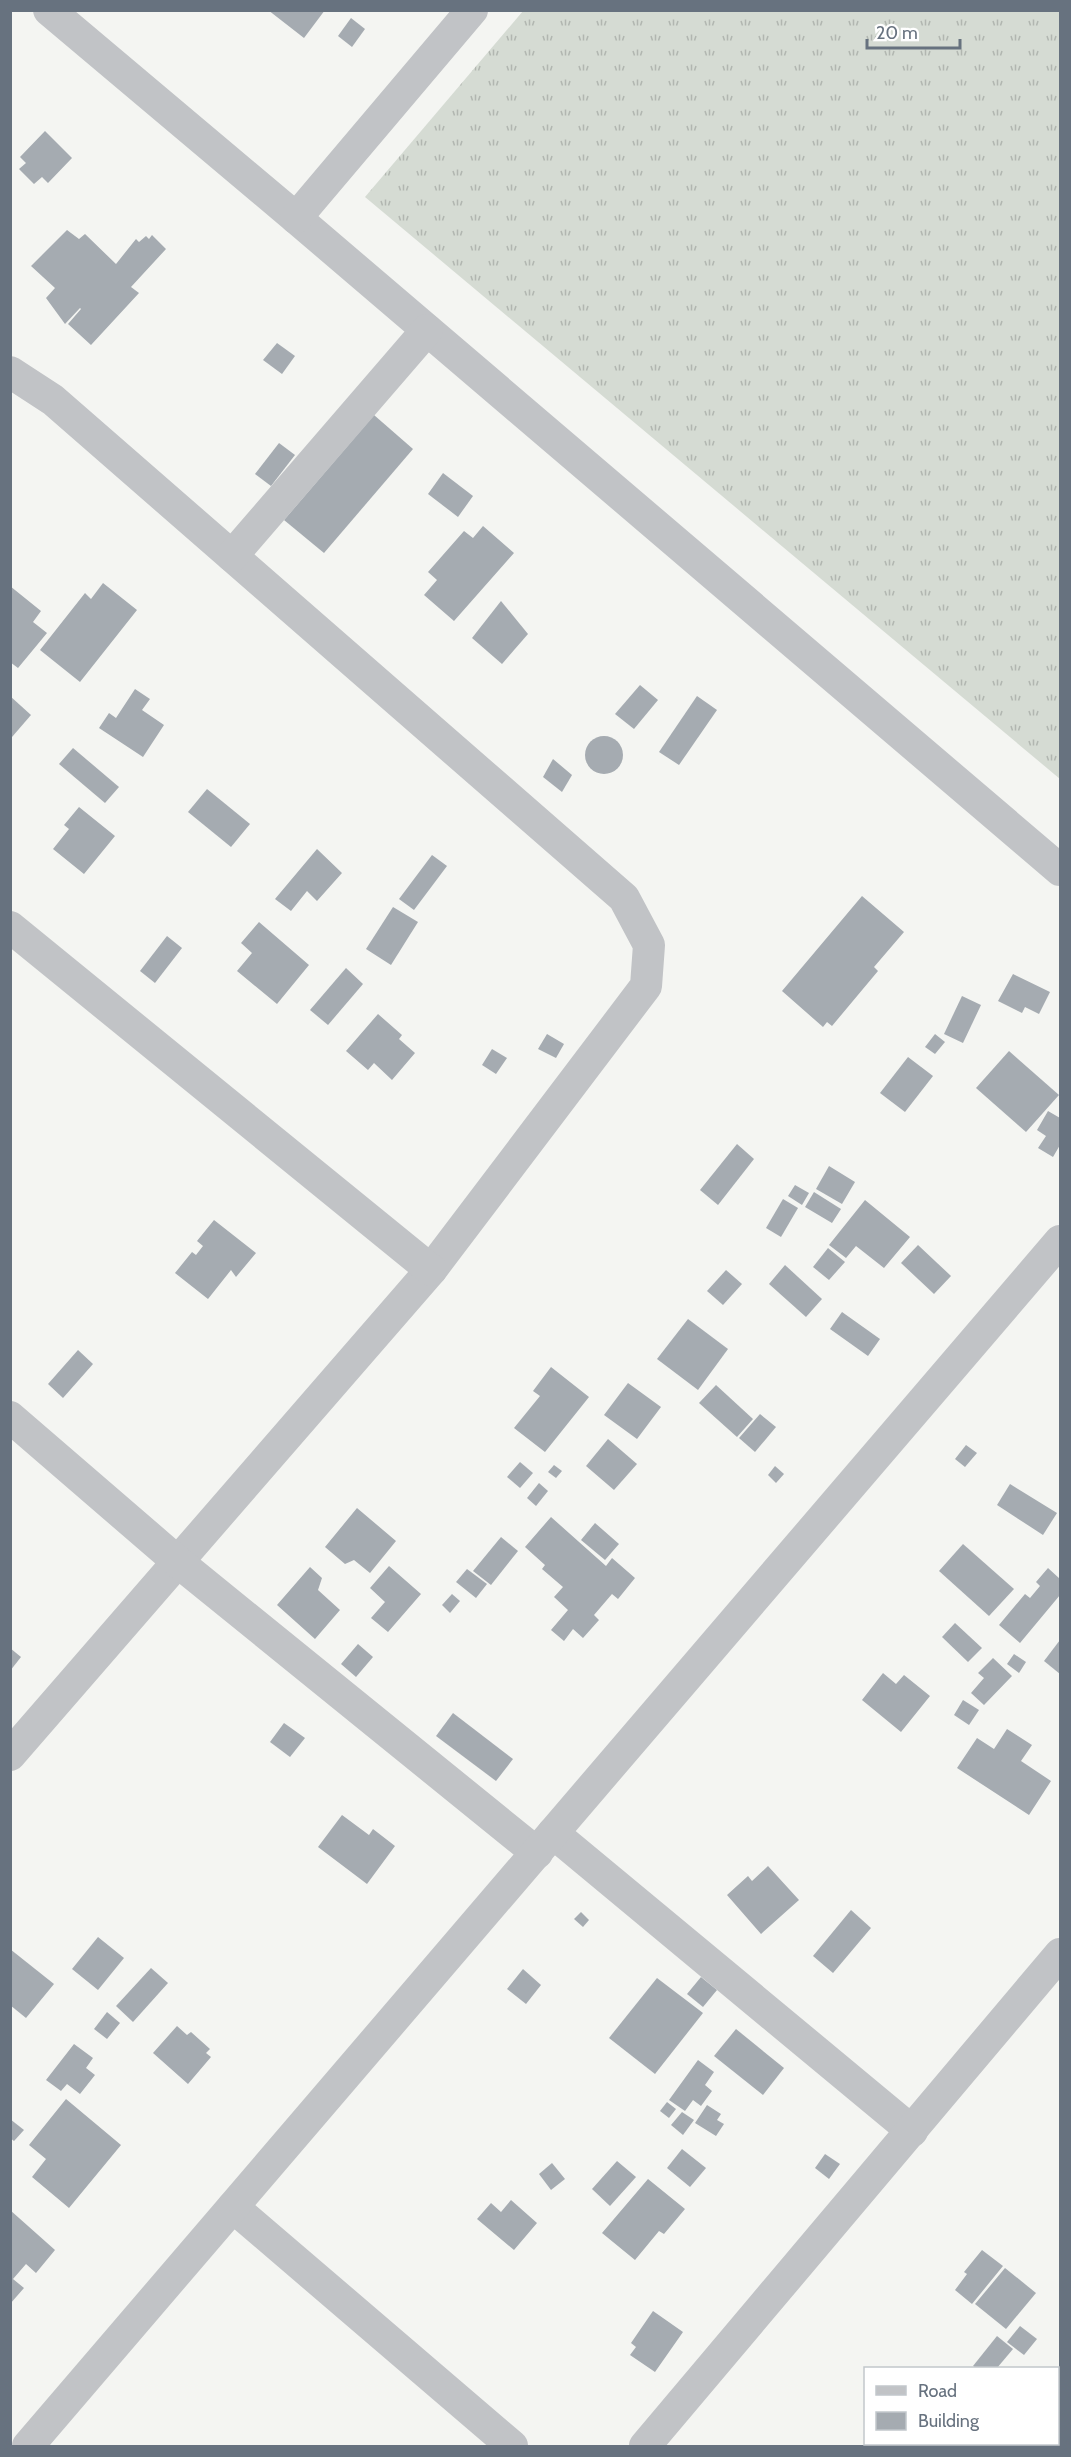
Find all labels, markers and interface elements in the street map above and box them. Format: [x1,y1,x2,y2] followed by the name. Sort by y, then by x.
[867,12,960,50] scale bar
[876,22,918,44] text: 20 m
[864,2367,1059,2445] legend
[918,2380,957,2402] text: Road
[918,2410,980,2432] text: Building

